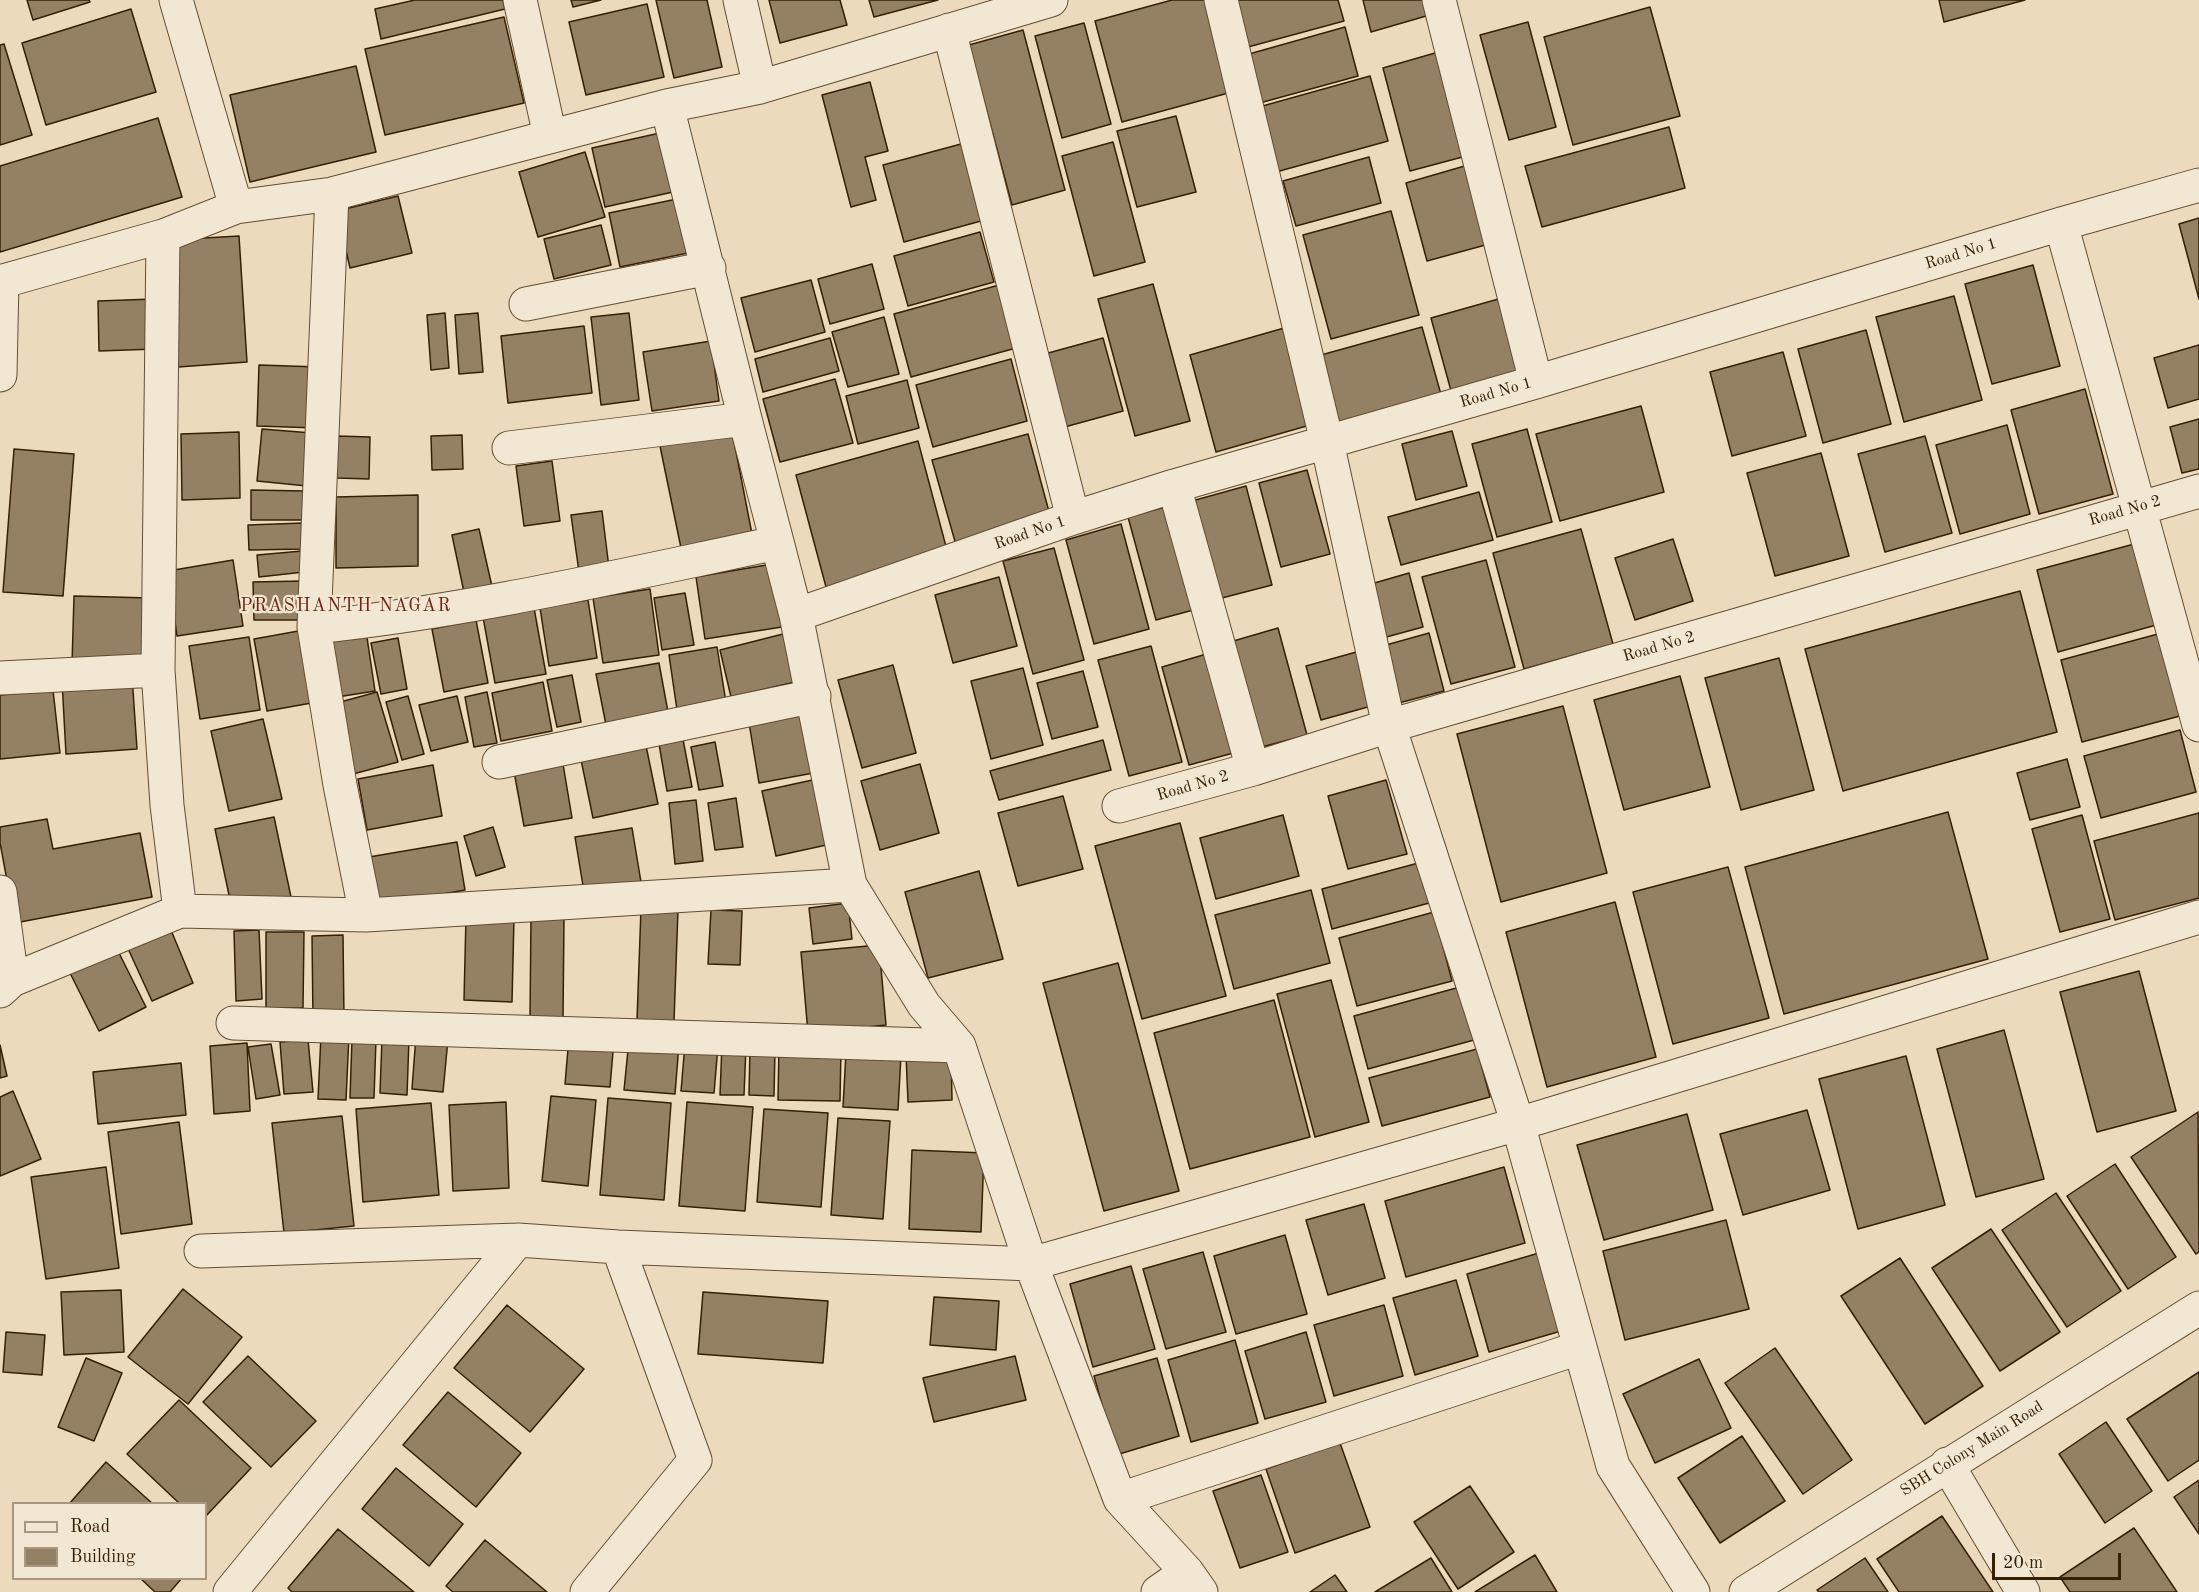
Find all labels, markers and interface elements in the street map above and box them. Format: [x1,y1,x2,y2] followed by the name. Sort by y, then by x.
[1923,234,1999,274] street label: Road No 1
[1458,374,1534,412] street label: Road No 1
[2087,492,2163,530] street label: Road No 2
[992,512,1068,554] street label: Road No 1
[240,595,452,617] district label: PRASHANTH NAGAR
[1621,628,1697,666] street label: Road No 2
[1155,767,1231,805] street label: Road No 2
[1897,1397,2047,1501] street label: SBH Colony Main Road
[12,1502,207,1580] legend
[70,1518,110,1536] text: Road
[1995,1541,2124,1579] scale bar
[70,1548,135,1566] text: Building
[2003,1554,2043,1572] text: 20 m

